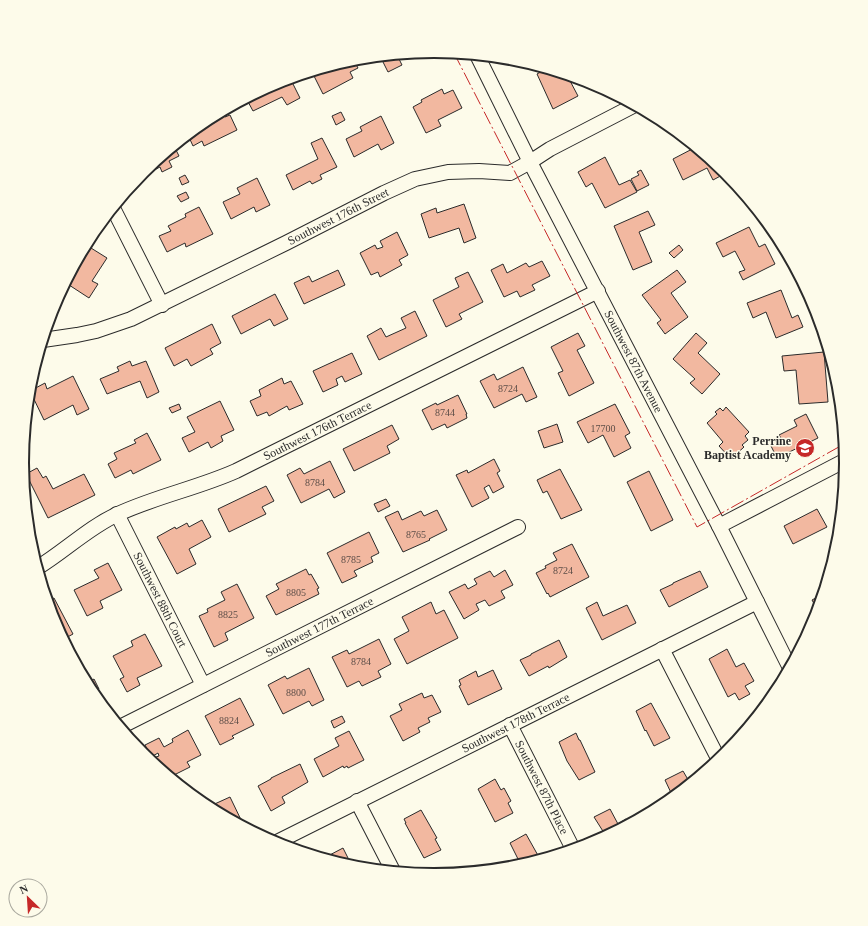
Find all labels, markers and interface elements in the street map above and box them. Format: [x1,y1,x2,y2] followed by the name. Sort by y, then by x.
[285,185,391,248] street label: Southwest 176th Street
[601,308,666,415] street label: Southwest 87th Avenue
[498,383,518,394] house number: 8724
[261,398,374,463] street label: Southwest 176th Terrace
[435,407,455,418] house number: 8744
[591,423,616,434] house number: 17700
[704,434,792,462] place label: Perrine Baptist Academy
[794,437,816,459] school or university icon: Perrine Baptist Academy
[305,477,325,488] house number: 8784
[406,529,426,540] house number: 8765
[130,550,190,650] street label: Southwest 88th Court
[341,554,361,565] house number: 8785
[553,565,573,576] house number: 8724
[286,587,306,598] house number: 8805
[263,594,376,660] street label: Southwest 177th Terrace
[218,609,238,620] house number: 8825
[351,656,371,667] house number: 8784
[286,687,306,698] house number: 8800
[459,690,572,756] street label: Southwest 178th Terrace
[219,715,239,726] house number: 8824
[512,738,571,837] street label: Southwest 87th Place
[8,878,48,918] north arrow
[18,882,30,896] text: N

